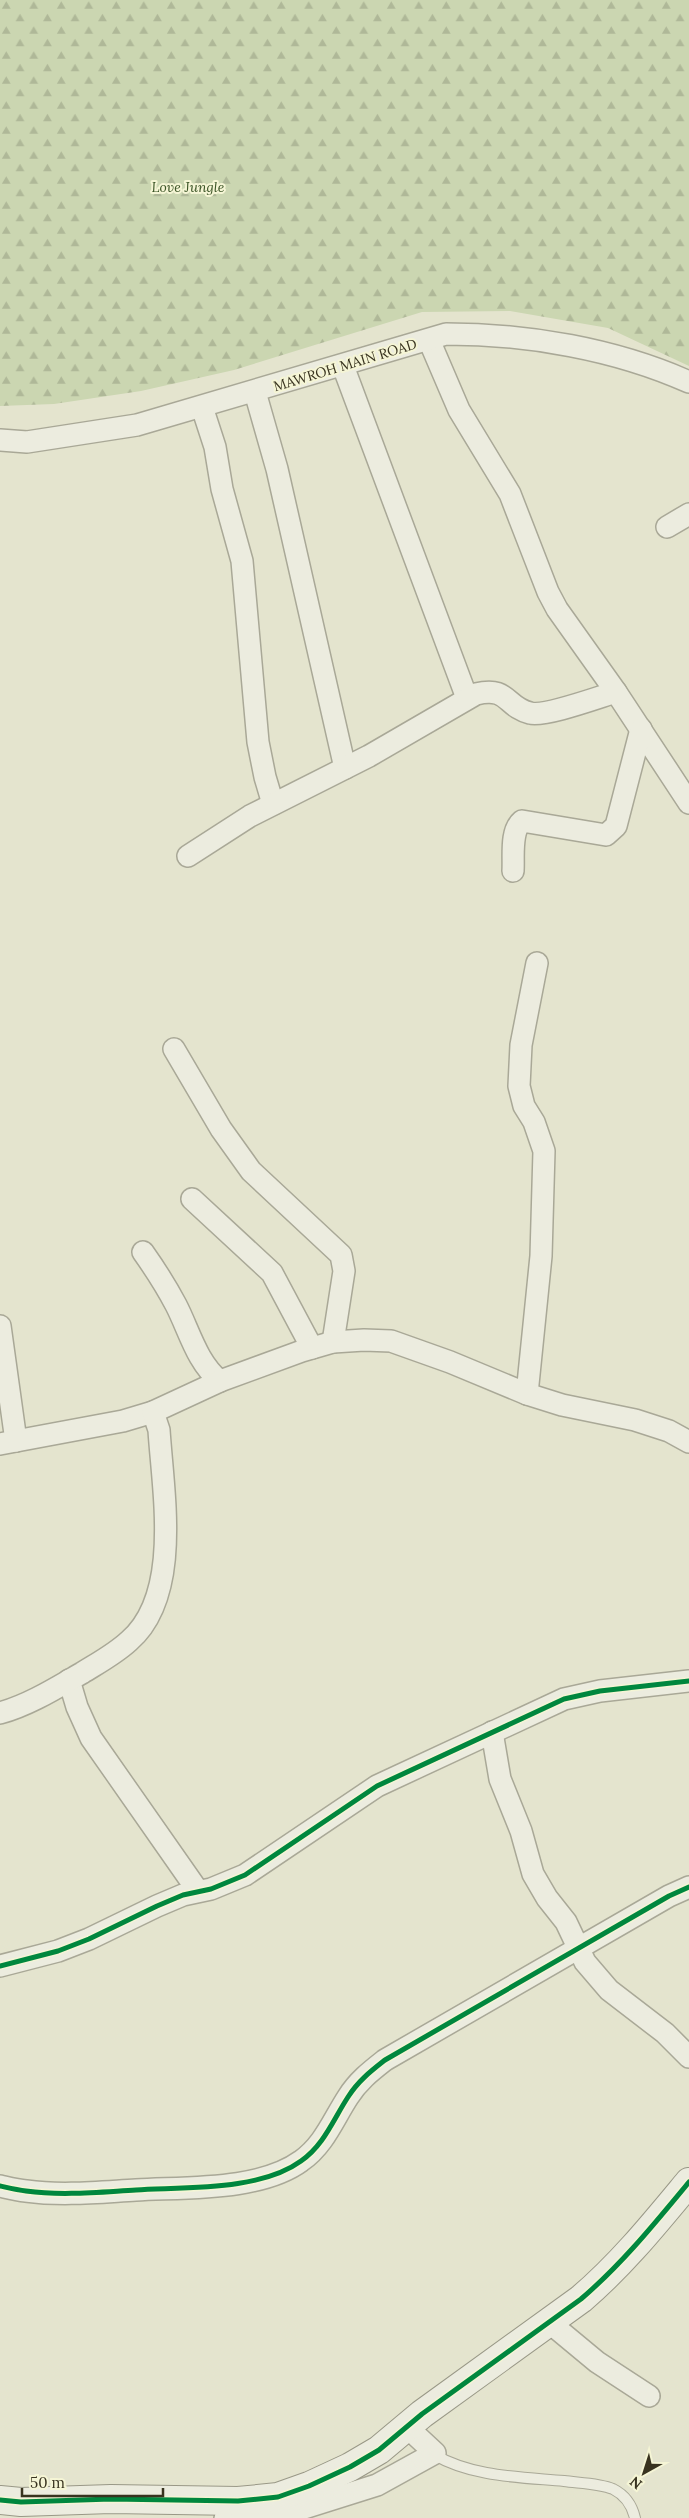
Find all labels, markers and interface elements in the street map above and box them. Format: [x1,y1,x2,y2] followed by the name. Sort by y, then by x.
[151,178,225,196] park label: Love Jungle
[271,335,419,395] street label: MAWROH MAIN ROAD
[619,2448,669,2498] north arrow
[22,2466,164,2498] scale bar
[30,2473,65,2492] text: 50 m
[626,2473,646,2494] text: N

